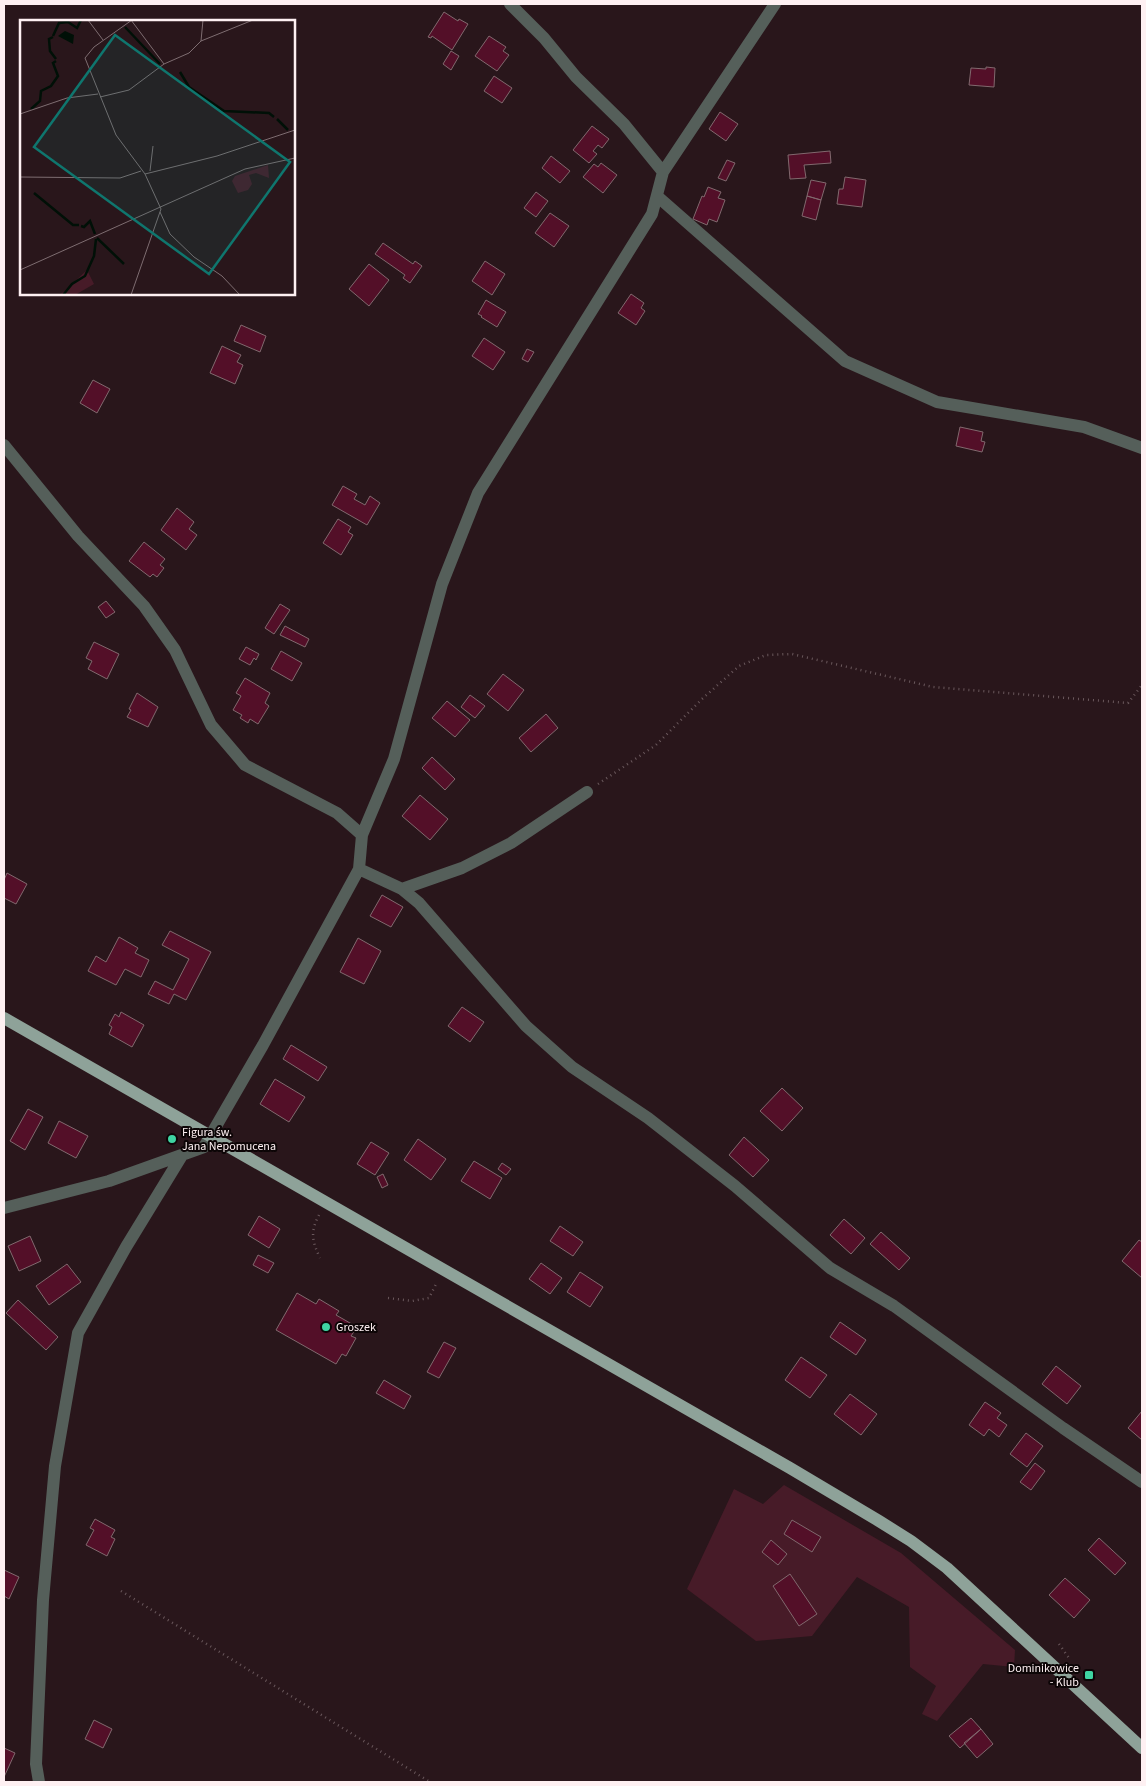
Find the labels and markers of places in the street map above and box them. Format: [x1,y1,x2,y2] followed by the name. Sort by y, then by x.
[182,1124,276,1155] place label: Figura św. Jana Nepomucena
[166,1133,178,1145] marker: Figura św. Jana Nepomucena
[336,1319,376,1336] place label: Groszek
[320,1321,332,1333] marker: Groszek
[1008,1660,1079,1691] place label: Dominikowice - Klub
[1083,1669,1095,1681] marker: Dominikowice - Klub

